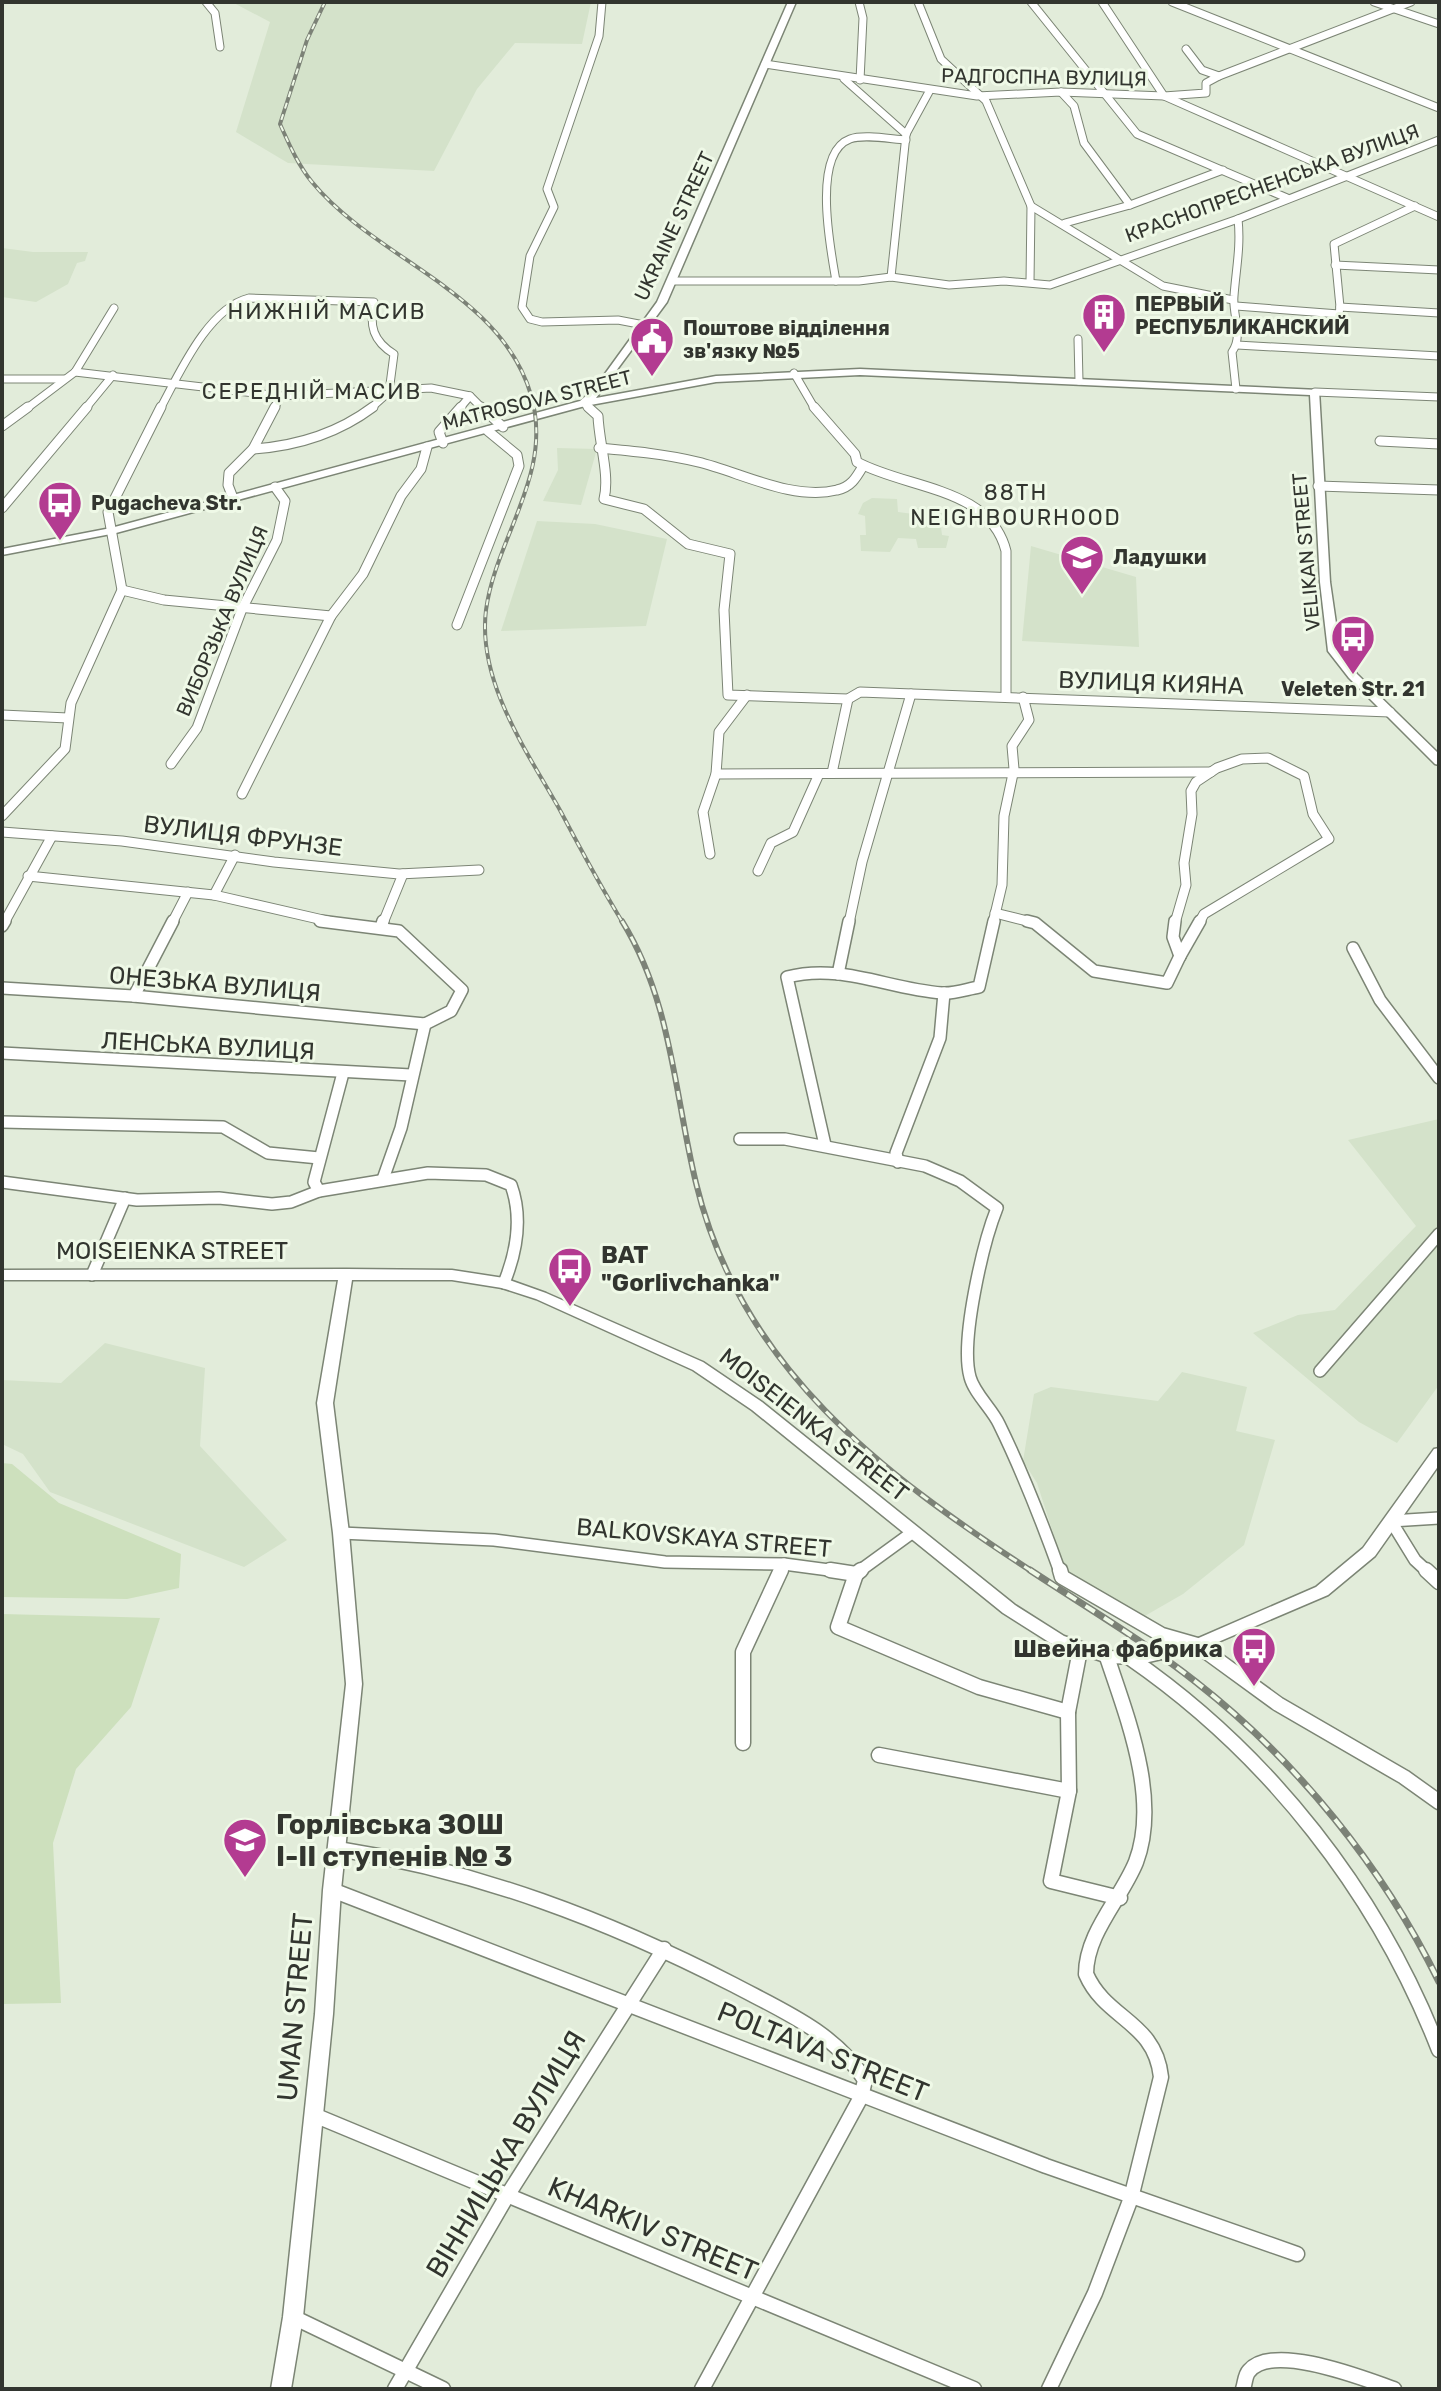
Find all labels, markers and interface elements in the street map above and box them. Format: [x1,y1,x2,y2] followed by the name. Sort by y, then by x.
[941,63,1147,91] street label: РАДГОСПНА ВУЛИЦЯ
[1122,119,1422,247] street label: КРАСНОПРЕСНЕНСЬКА ВУЛИЦЯ
[629,147,719,304] street label: UKRAINE STREET
[1080,291,1128,354] building icon: ПЕРВЫЙ РЕСПУБЛИКАНСКИЙ
[1135,292,1350,339] place label: ПЕРВЫЙ РЕСПУБЛИКАНСКИЙ
[227,298,427,325] district label: НИЖНІЙ МАСИВ
[628,315,676,378] public building icon: Поштове відділення зв'язку №5
[683,316,890,363] place label: Поштове відділення зв'язку №5
[440,365,635,435] street label: MATROSOVA STREET
[202,378,422,405] district label: СЕРЕДНІЙ МАСИВ
[1287,471,1325,632] street label: VELIKAN STREET
[36,479,84,542] bus stop icon: Pugacheva Str.
[910,479,1122,531] district label: 88TH NEIGHBOURHOOD
[91,491,242,515] place label: Pugacheva Str.
[171,522,273,720] street label: ВИБОРЗЬКА ВУЛИЦЯ
[1058,533,1106,596] school or university icon: Ладушки
[1113,545,1207,569] place label: Ладушки
[1329,613,1377,676] bus stop icon: Veleten Str. 21
[1058,666,1244,700] street label: ВУЛИЦЯ КИЯНА
[1281,677,1425,701] place label: Veleten Str. 21
[142,810,344,862] street label: ВУЛИЦЯ ФРУНЗЕ
[108,961,322,1007] street label: ОНЕЗЬКА ВУЛИЦЯ
[100,1026,316,1066] street label: ЛЕНСЬКА ВУЛИЦЯ
[56,1237,288,1265] street label: MOISEIENKA STREET
[601,1241,780,1297] place label: BAT "Gorlivchanka"
[546,1245,594,1308] bus stop icon: BAT "Gorlivchanka"
[714,1342,914,1508] street label: MOISEIENKA STREET
[575,1513,833,1563] street label: BALKOVSKAYA STREET
[1230,1625,1278,1688] bus stop icon: Швейна фабрика
[1013,1635,1223,1663] place label: Швейна фабрика
[276,1808,513,1873] place label: Горлівська ЗОШ І-ІІ ступенів № 3
[221,1816,269,1879] school or university icon: Горлівська ЗОШ І-ІІ ступенів № 3
[270,1911,320,2103] street label: UMAN STREET
[713,1995,933,2109] street label: POLTAVA STREET
[419,2025,593,2283] street label: ВІННИЦЬКА ВУЛИЦЯ
[543,2170,763,2288] street label: KHARKIV STREET

